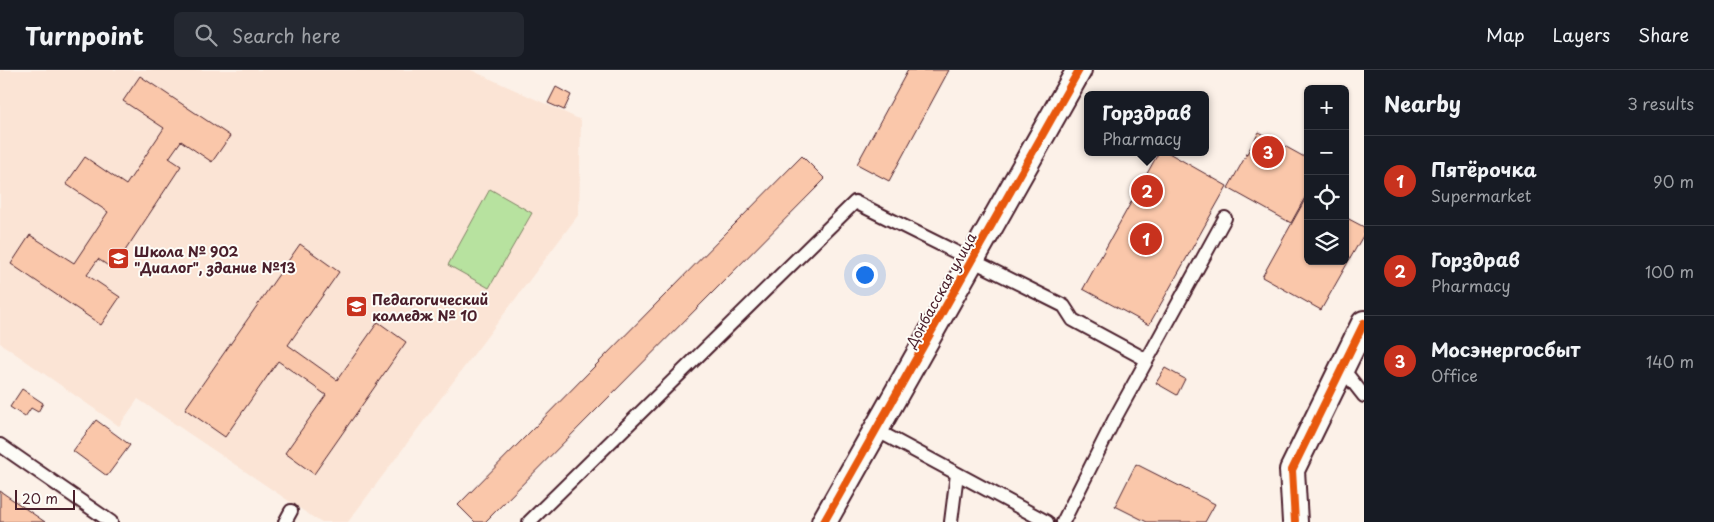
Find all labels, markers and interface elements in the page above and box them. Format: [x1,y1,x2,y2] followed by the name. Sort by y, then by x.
[174,12,524,57] search box
[25,17,144,53] text: Turnpoint
[192,21,220,49] icon: search
[232,21,341,49] text: Search here
[1486,21,1525,48] text: Map
[1553,21,1610,48] text: Layers
[1638,21,1689,48] text: Share
[1304,85,1349,265] map controls
[1304,85,1349,130] button: +
[1384,87,1461,119] text: Nearby
[1084,91,1209,156] popup
[1627,91,1694,115] text: 3 results
[1102,98,1191,126] text: Горздрав
[1102,126,1182,150] text: Pharmacy
[1304,130,1349,175] button: −
[1252,133,1284,171] pin: 3
[1431,155,1537,183] text: Пятёрочка
[1396,169,1404,193] text: 1
[1653,169,1694,193] text: 90 m
[1131,172,1163,210] pin: 2
[1304,175,1349,220] button: locate
[1431,183,1531,207] text: Supermarket
[1130,220,1162,258] pin: 1
[1304,220,1349,265] button: layers
[900,228,981,352] street label: Донбасская улица
[134,241,296,278] place label: Школа № 902 "Диалог", здание №13
[1431,245,1520,273] text: Горздрав
[106,247,130,271] school or university icon: Школа № 902 "Диалог", здание №13
[1394,259,1406,283] text: 2
[1645,259,1694,283] text: 100 m
[852,262,878,288] your location
[1431,273,1511,297] text: Pharmacy
[372,289,488,326] place label: Педагогический колледж № 10
[344,295,368,319] school or university icon: Педагогический колледж № 10
[1431,335,1580,363] text: Мосэнергосбыт
[1395,349,1405,373] text: 3
[1646,349,1694,373] text: 140 m
[1431,363,1478,387] text: Office
[15,487,75,510] scale bar
[22,488,58,509] text: 20 m

